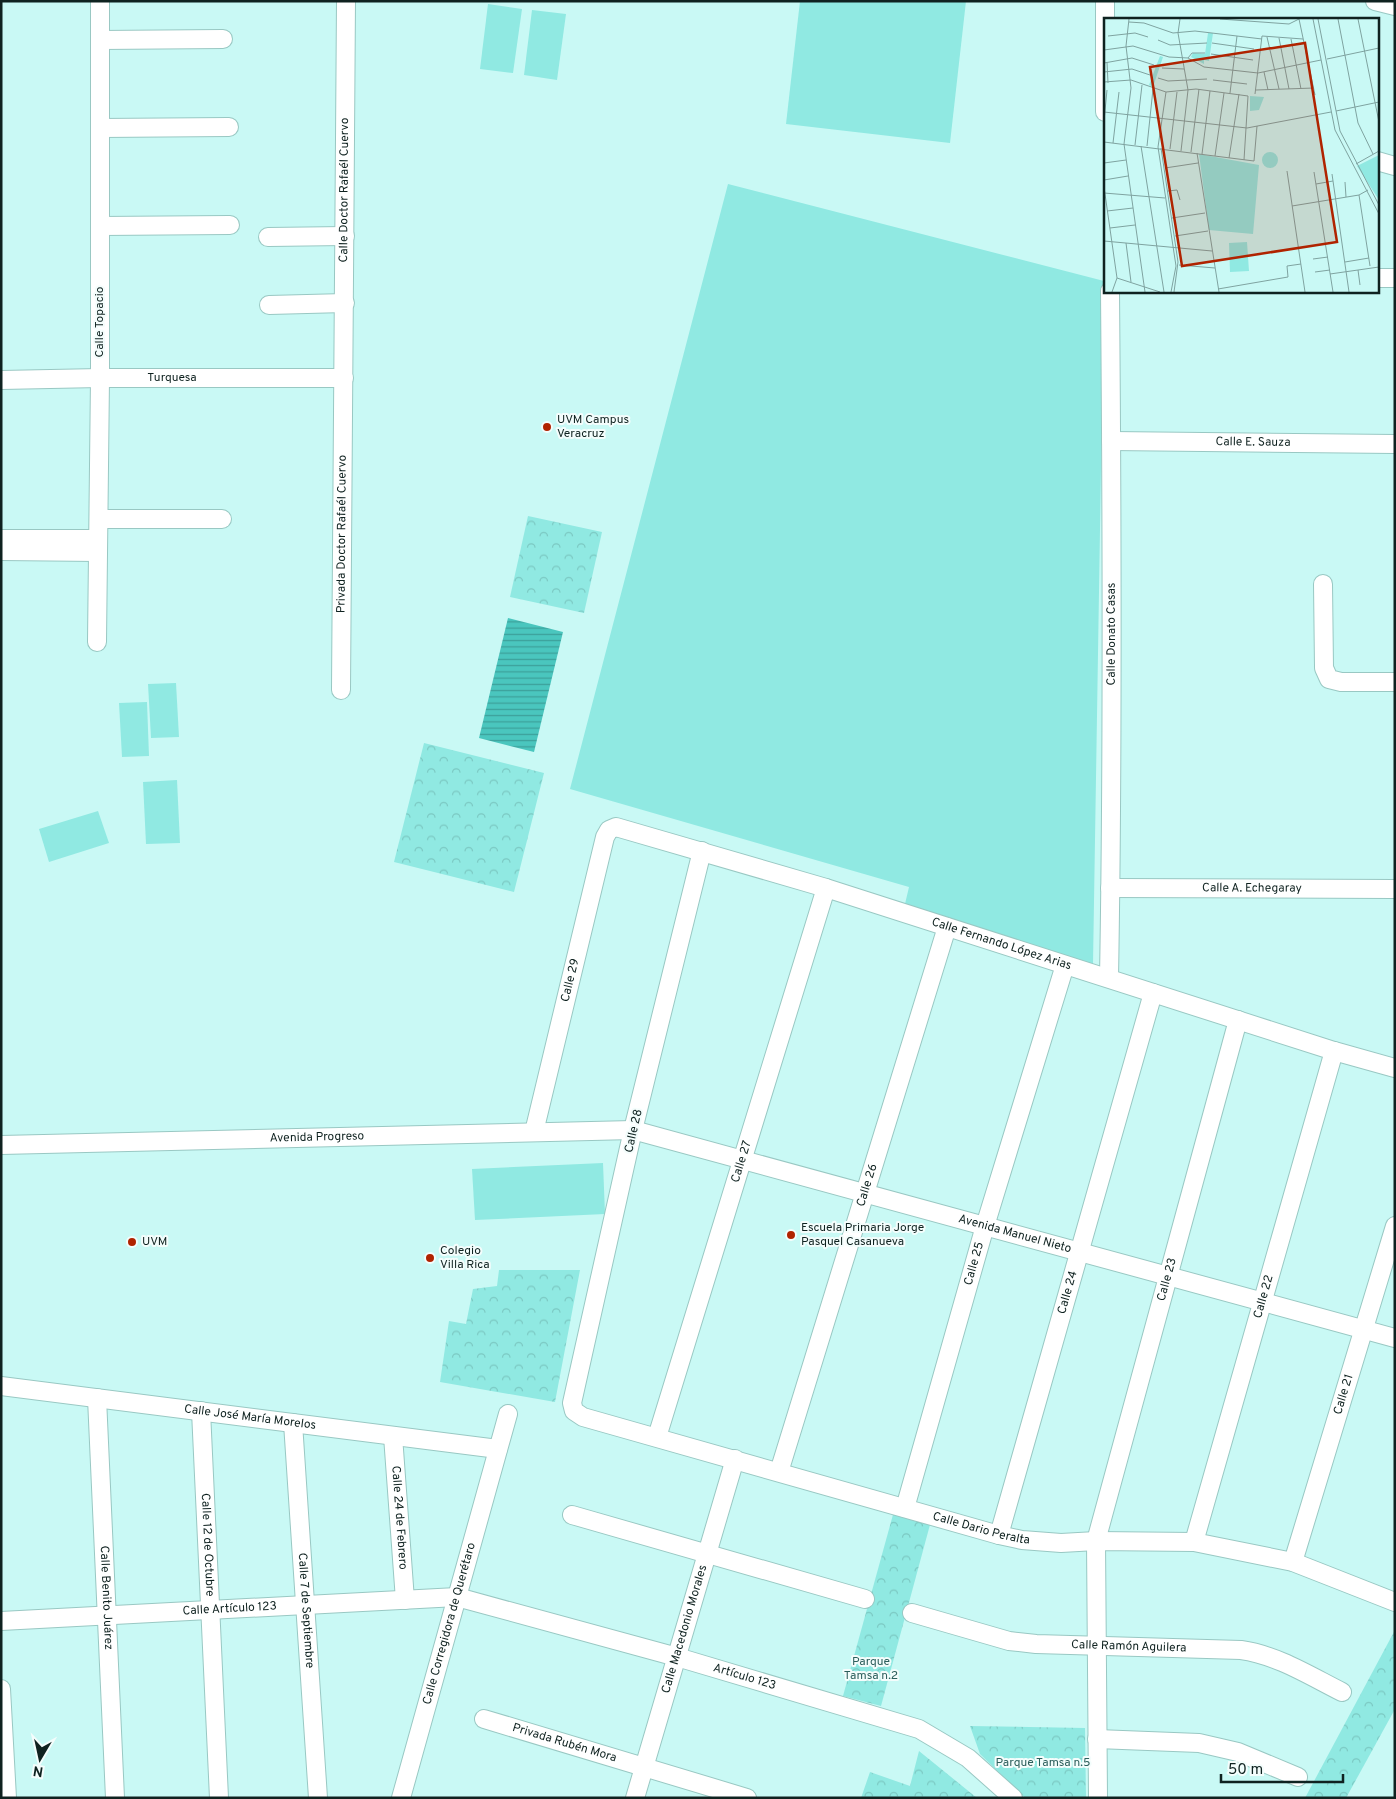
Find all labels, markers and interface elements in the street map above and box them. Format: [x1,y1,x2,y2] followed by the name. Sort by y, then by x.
[1104,18,1378,292] inset map
[336,117,353,262] street label: Calle Doctor Rafaél Cuervo
[92,286,108,357] street label: Calle Topacio
[147,370,197,386] street label: Turquesa
[557,412,629,442] place label: UVM Campus Veracruz
[541,421,553,433] marker: UVM Campus Veracruz
[1215,434,1291,451] street label: Calle E. Sauza
[334,454,351,613] street label: Privada Doctor Rafaél Cuervo
[1104,583,1120,685] street label: Calle Donato Casas
[1202,880,1302,897] street label: Calle A. Echegaray
[929,914,1073,974] street label: Calle Fernando López Arias
[558,957,583,1004] street label: Calle 29
[621,1108,647,1154] street label: Calle 28
[269,1128,365,1147] street label: Avenida Progreso
[728,1139,756,1185] street label: Calle 27
[853,1162,882,1209] street label: Calle 26
[956,1211,1074,1257] street label: Avenida Manuel Nieto
[801,1220,924,1250] place label: Escuela Primaria Jorge Pasquel Casanueva
[785,1229,797,1241] marker: Escuela Primaria Jorge Pasquel Casanueva
[142,1234,168,1250] place label: UVM
[126,1236,138,1248] marker: UVM
[961,1240,988,1287] street label: Calle 25
[440,1243,490,1273] place label: Colegio Villa Rica
[424,1252,436,1264] marker: Colegio Villa Rica
[1154,1256,1181,1303] street label: Calle 23
[1054,1269,1082,1316] street label: Calle 24
[1250,1273,1278,1320] street label: Calle 22
[1330,1372,1358,1417] street label: Calle 21
[183,1401,317,1434] street label: Calle José María Morelos
[387,1465,411,1571] street label: Calle 24 de Febrero
[197,1493,218,1597] street label: Calle 12 de Octubre
[931,1509,1031,1549] street label: Calle Dario Peralta
[419,1541,480,1706] street label: Calle Corregidora de Querétaro
[96,1545,116,1650] street label: Calle Benito Juárez
[294,1552,317,1669] street label: Calle 7 de Septiembre
[658,1563,711,1695] street label: Calle Macedonio Morales
[182,1598,277,1619] street label: Calle Artículo 123
[1071,1637,1187,1656] street label: Calle Ramón Aguilera
[844,1654,898,1684] park label: Parque Tamsa n.2
[711,1660,778,1694] street label: Artículo 123
[510,1720,619,1766] street label: Privada Rubén Mora
[15,1734,65,1784] north arrow
[1221,1752,1344,1784] scale bar
[996,1755,1090,1771] park label: Parque Tamsa n.5
[32,1761,45,1780] text: N
[1228,1761,1263,1780] text: 50 m

